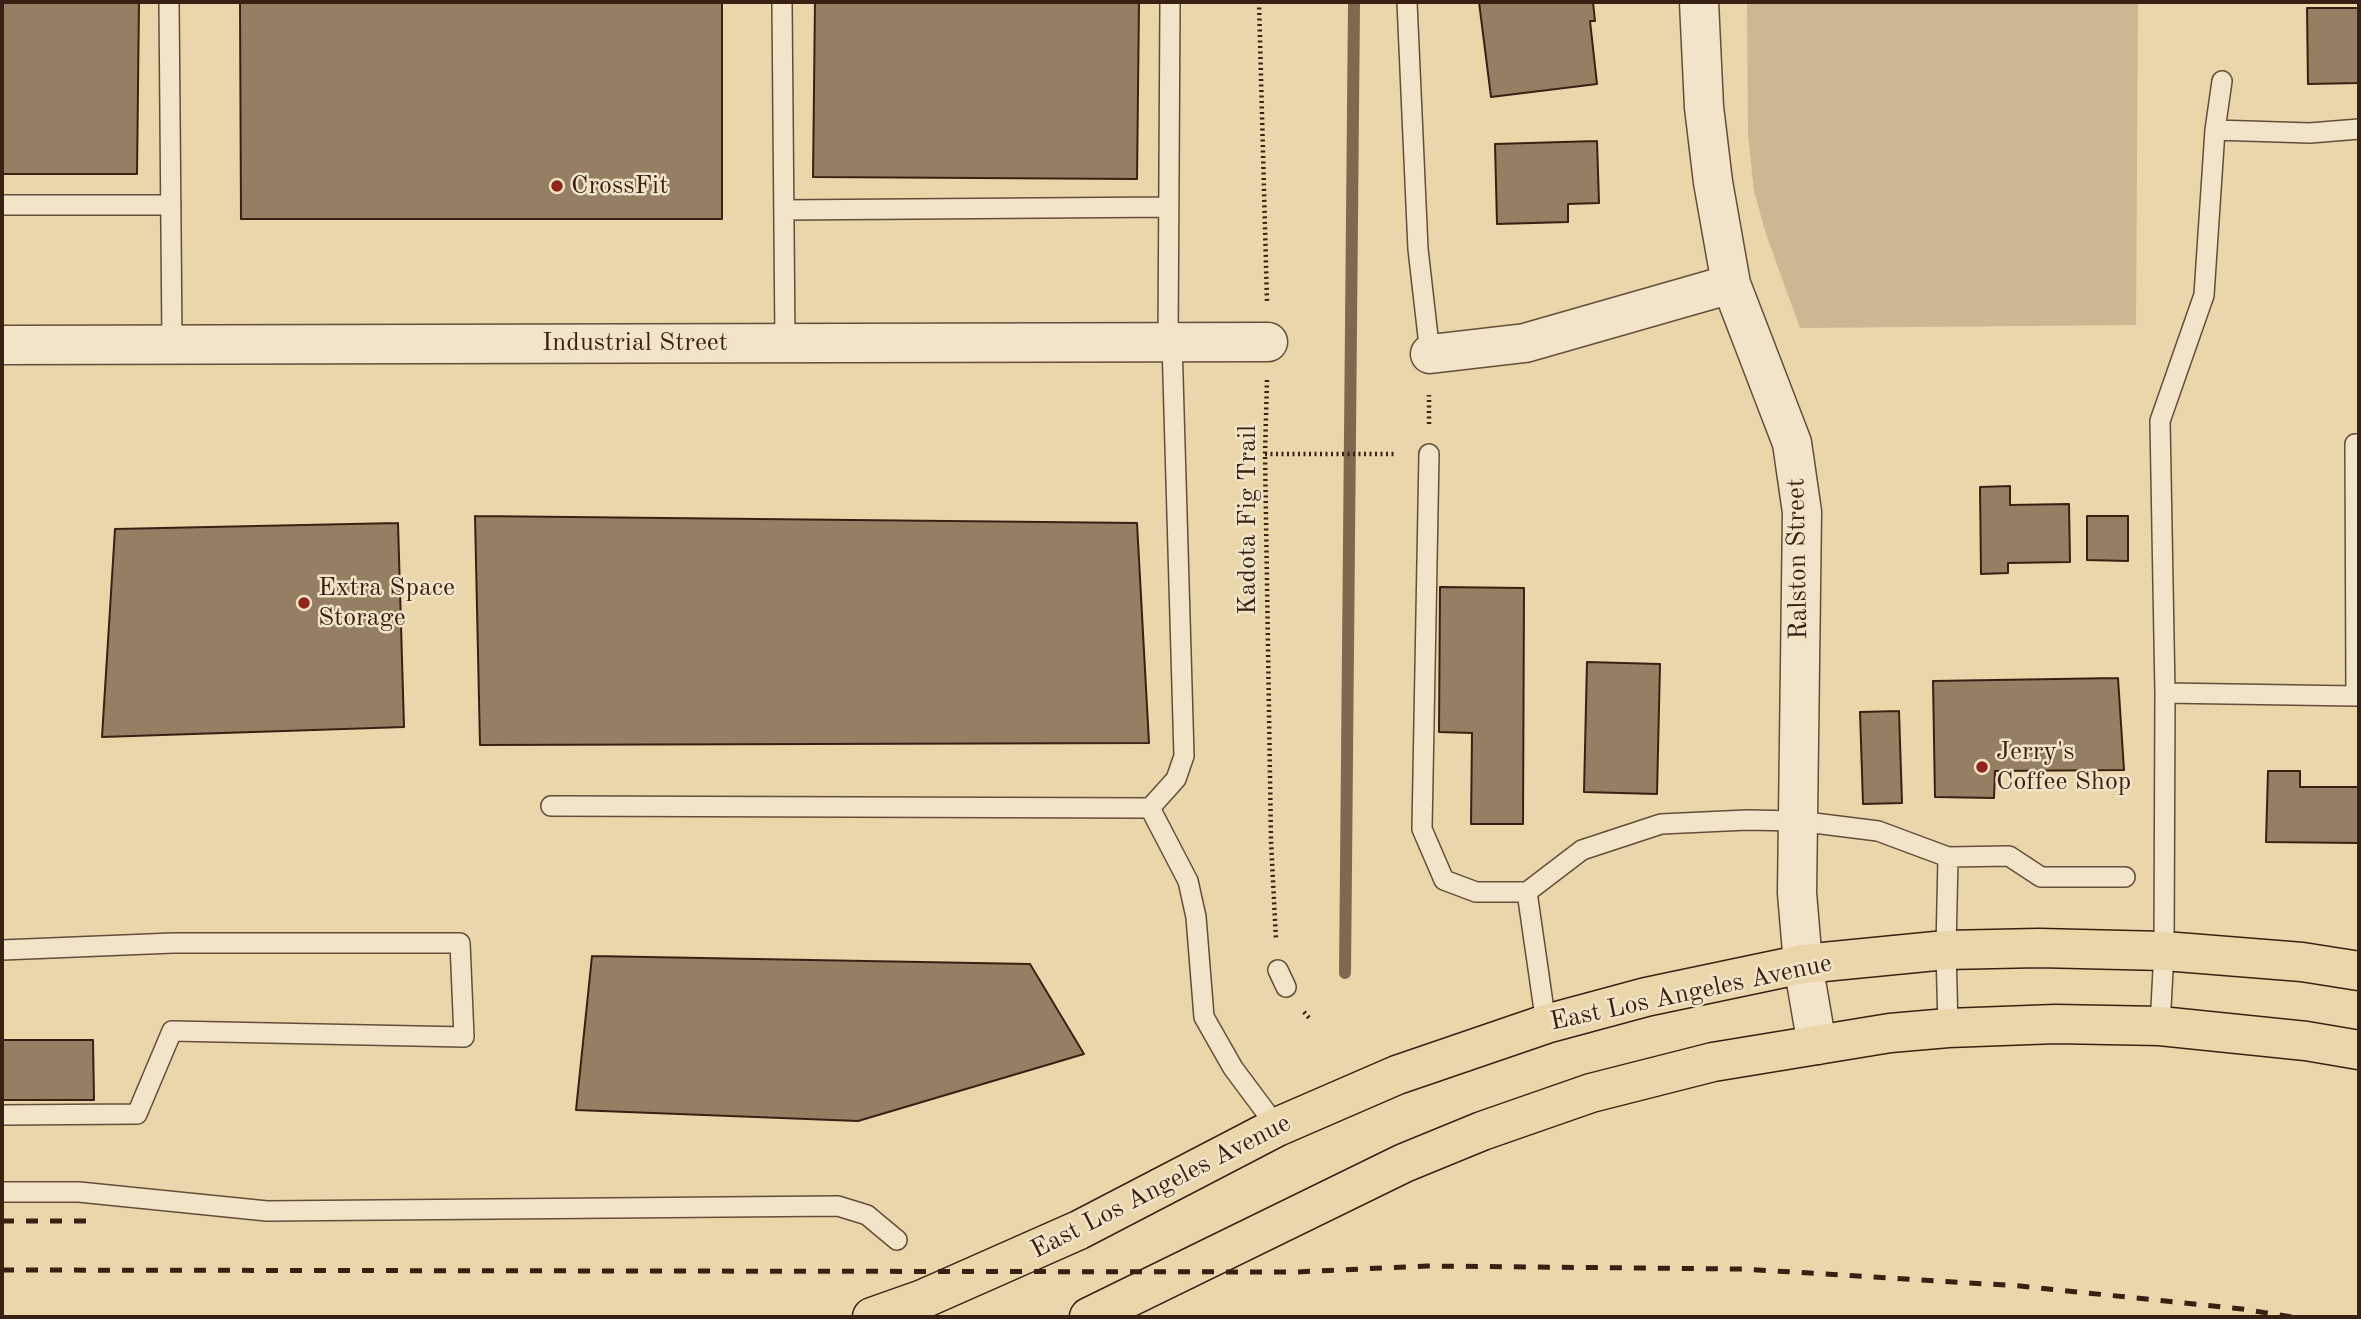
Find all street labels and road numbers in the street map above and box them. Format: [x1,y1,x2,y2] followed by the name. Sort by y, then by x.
[542,327,728,359] street label: Industrial Street
[1232,425,1264,615] street label: Kadota Fig Trail
[1781,478,1815,640] street label: Ralston Street
[1547,948,1835,1038] street label: East Los Angeles Avenue
[1026,1108,1296,1266] street label: East Los Angeles Avenue

